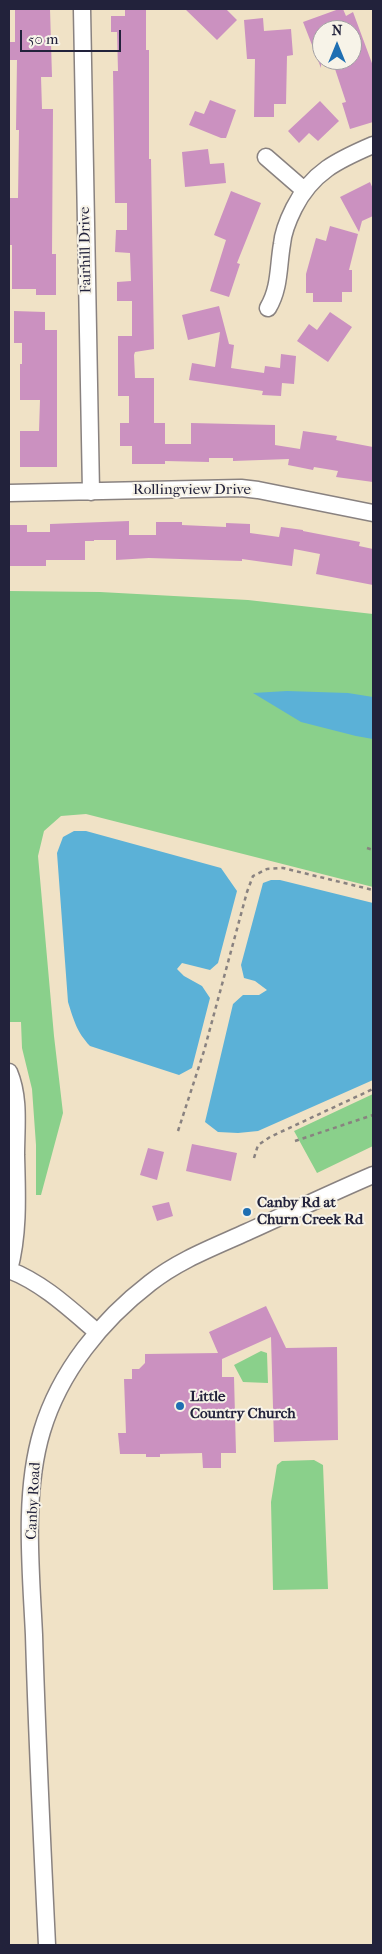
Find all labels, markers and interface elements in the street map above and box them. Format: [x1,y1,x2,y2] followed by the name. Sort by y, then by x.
[22,20,124,52] scale bar
[312,20,362,70] north arrow
[332,22,342,39] text: N
[28,30,58,48] text: 50 m
[76,207,96,293] street label: Fairhill Drive
[133,481,251,499] street label: Rollingview Drive
[257,1194,363,1229] place label: Canby Rd at Churn Creek Rd
[241,1206,253,1218] marker: Canby Rd at Churn Creek Rd
[190,1388,296,1423] place label: Little Country Church
[174,1400,186,1412] marker: Little Country Church
[23,1462,45,1540] street label: Canby Road

